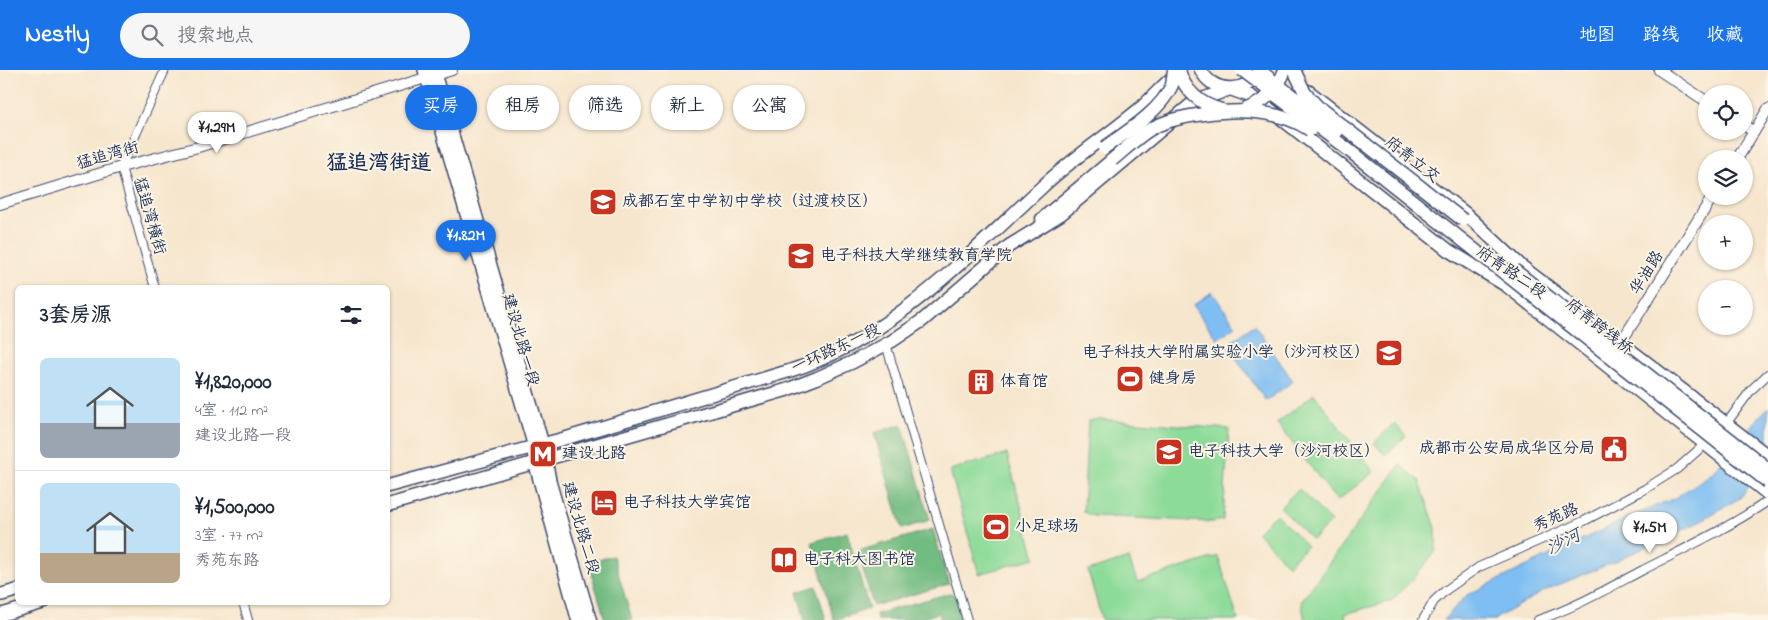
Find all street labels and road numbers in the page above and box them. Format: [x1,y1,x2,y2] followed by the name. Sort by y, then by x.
[1379,131,1445,189] street label: 府青立交
[74,136,142,176] street label: 猛追湾街
[126,174,172,258] street label: 猛追湾横街
[1471,241,1551,305] street label: 府青路二段
[1624,246,1670,300] street label: 华油路
[495,291,545,389] street label: 建设北路一段
[1560,293,1638,361] street label: 府青跨线桥
[787,318,885,380] street label: 一环路东一段
[555,479,605,577] street label: 建设北路二段
[1529,497,1583,539] street label: 秀苑路

